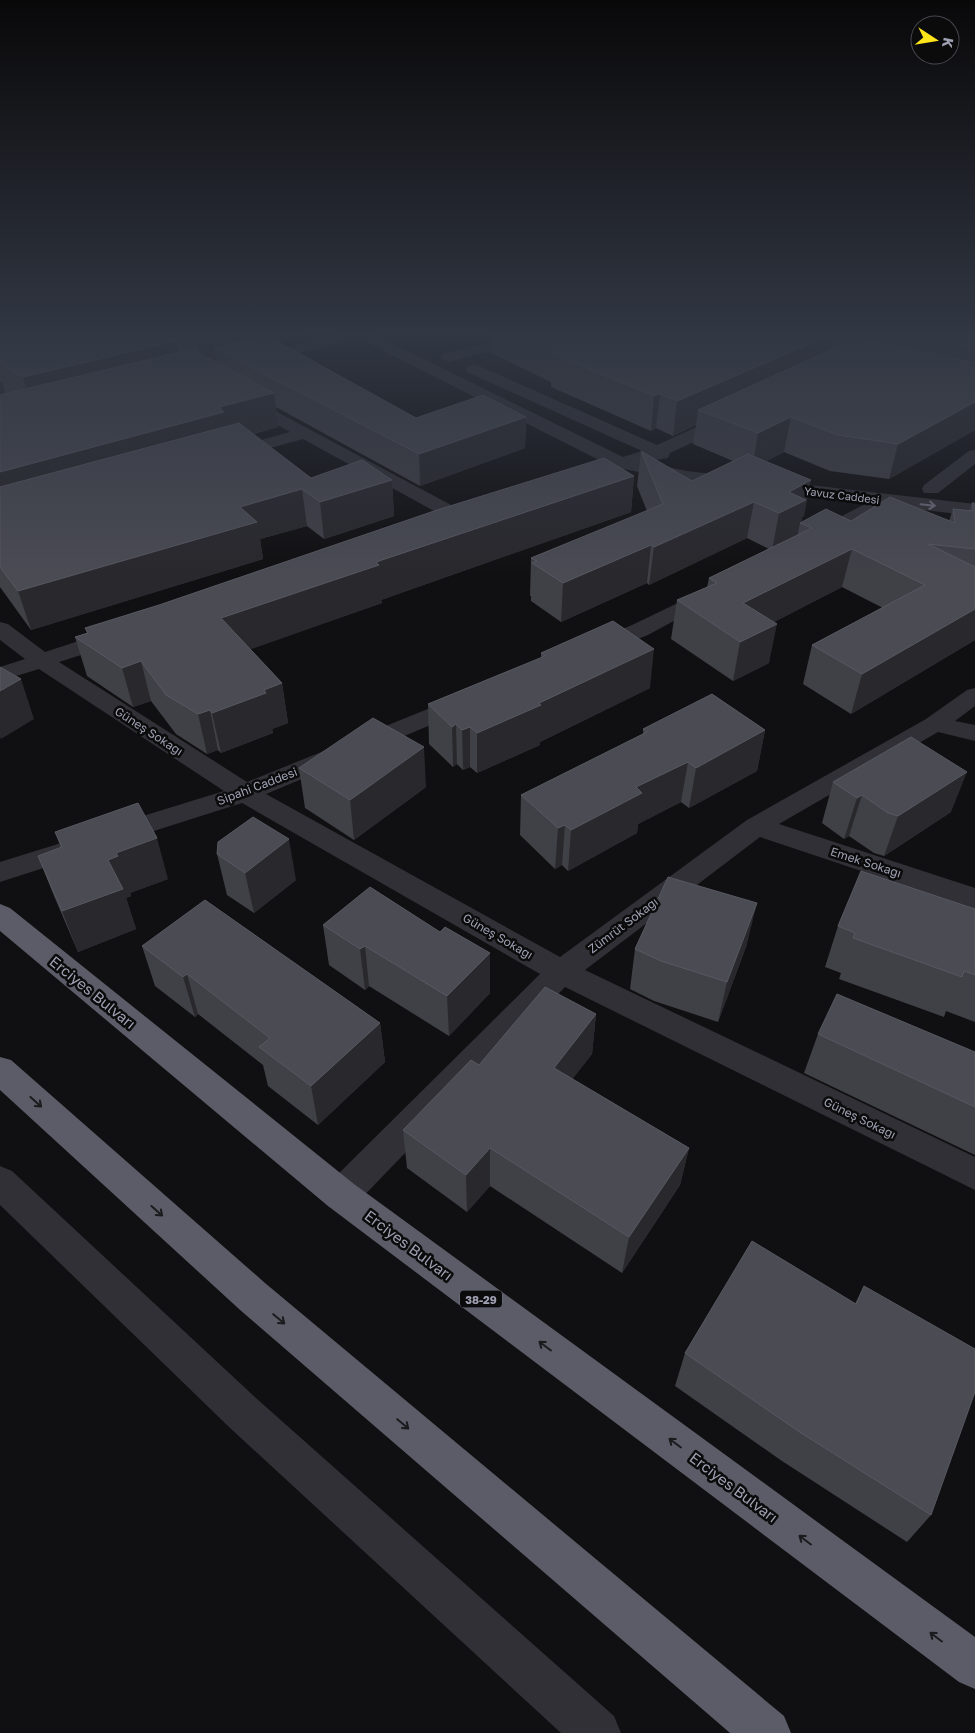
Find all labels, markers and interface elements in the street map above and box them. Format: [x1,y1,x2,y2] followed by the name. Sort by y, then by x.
[910,15,960,65] north arrow
[939,36,958,50] text: K
[804,484,880,506] street label: Yavuz Caddesi
[920,500,936,510] one-way arrow
[112,703,186,759] street label: Güneş Sokağı
[215,764,299,808] street label: Sipahi Caddesi
[829,843,903,881] street label: Emek Sokağı
[585,894,661,956] street label: Zümrüt Sokağı
[460,910,536,962] street label: Güneş Sokağı
[46,952,140,1032] street label: Erciyes Bulvarı
[822,1094,898,1142] street label: Güneş Sokağı
[30,1097,43,1108] one-way arrow
[151,1205,164,1217] one-way arrow
[361,1206,457,1284] street label: Erciyes Bulvarı
[460,1290,502,1308] road number: 38-29
[272,1313,285,1324] one-way arrow
[539,1341,552,1352] one-way arrow
[396,1418,409,1430] one-way arrow
[669,1438,682,1449] one-way arrow
[686,1448,782,1526] street label: Erciyes Bulvarı
[799,1535,813,1546] one-way arrow
[930,1632,943,1643] one-way arrow

